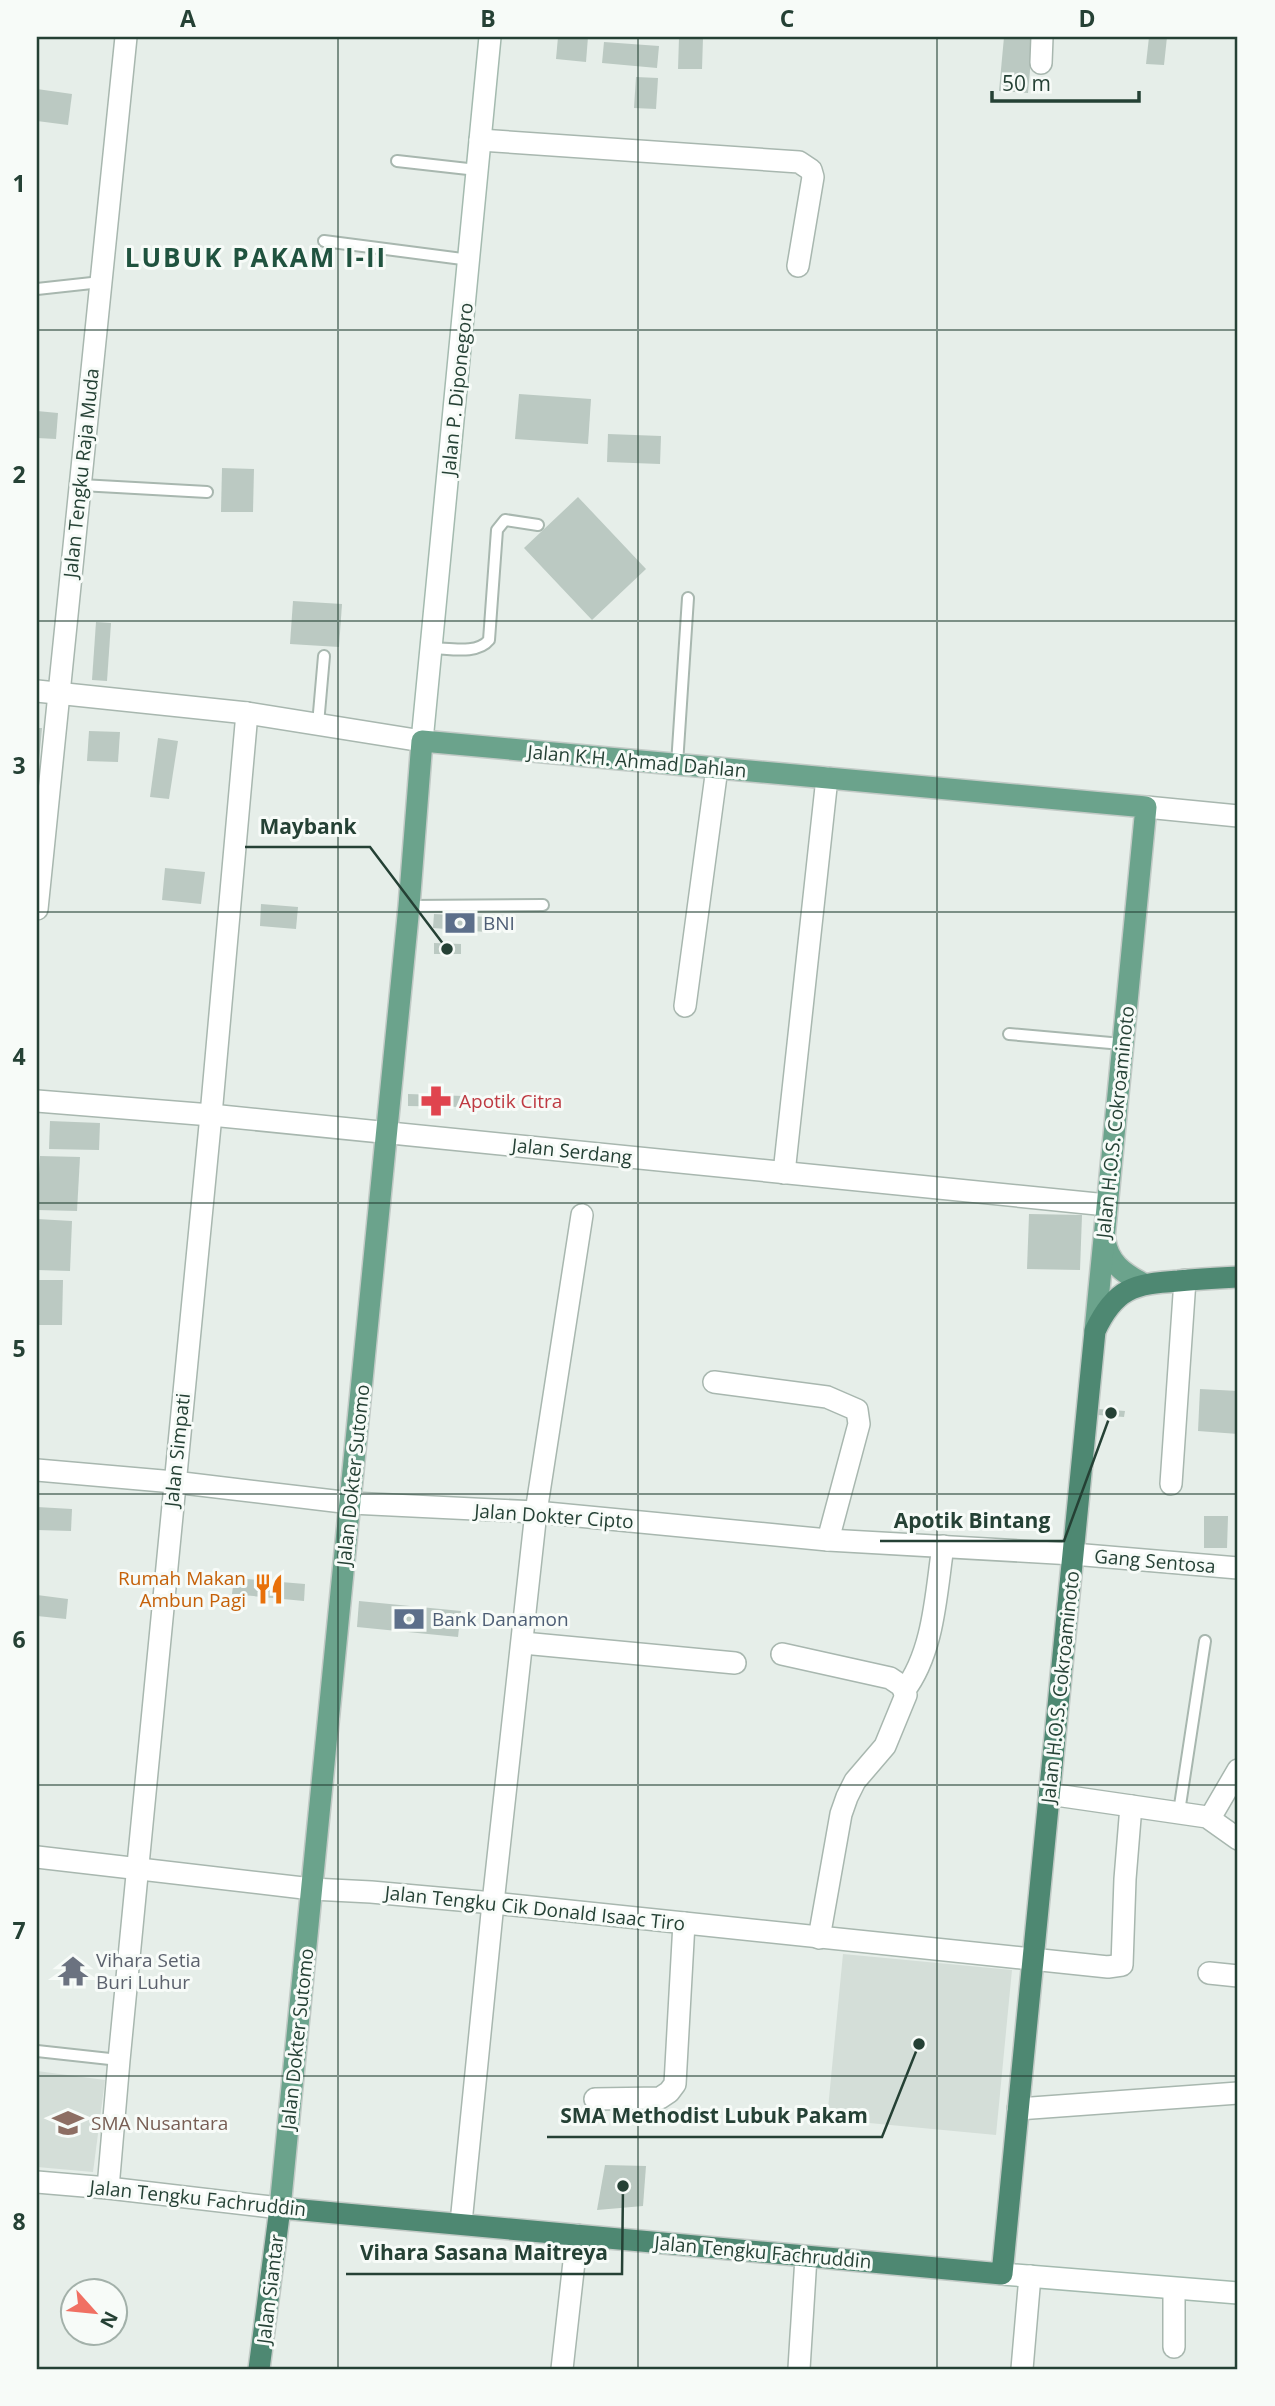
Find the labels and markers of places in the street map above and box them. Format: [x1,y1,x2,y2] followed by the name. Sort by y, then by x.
[245,805,370,847] callout: Maybank
[443,906,477,940] bank icon: BNI
[483,910,515,936] place label: BNI
[419,1084,453,1118] pharmacy icon: Apotik Citra
[459,1088,562,1114] place label: Apotik Citra
[880,1499,1064,1541] callout: Apotik Bintang
[118,1565,246,1613] place label: Rumah Makan Ambun Pagi
[252,1572,286,1606] restaurant icon: Rumah Makan Ambun Pagi
[392,1602,426,1636] bank icon: Bank Danamon
[432,1606,569,1632] place label: Bank Danamon
[96,1947,201,1995] place label: Vihara Setia Buri Luhur
[56,1954,90,1988] temple icon: Vihara Setia Buri Luhur
[547,2095,882,2137] callout: SMA Methodist Lubuk Pakam
[51,2106,85,2140] school or university icon: SMA Nusantara
[91,2110,228,2136] place label: SMA Nusantara
[346,2232,622,2274] callout: Vihara Sasana Maitreya

